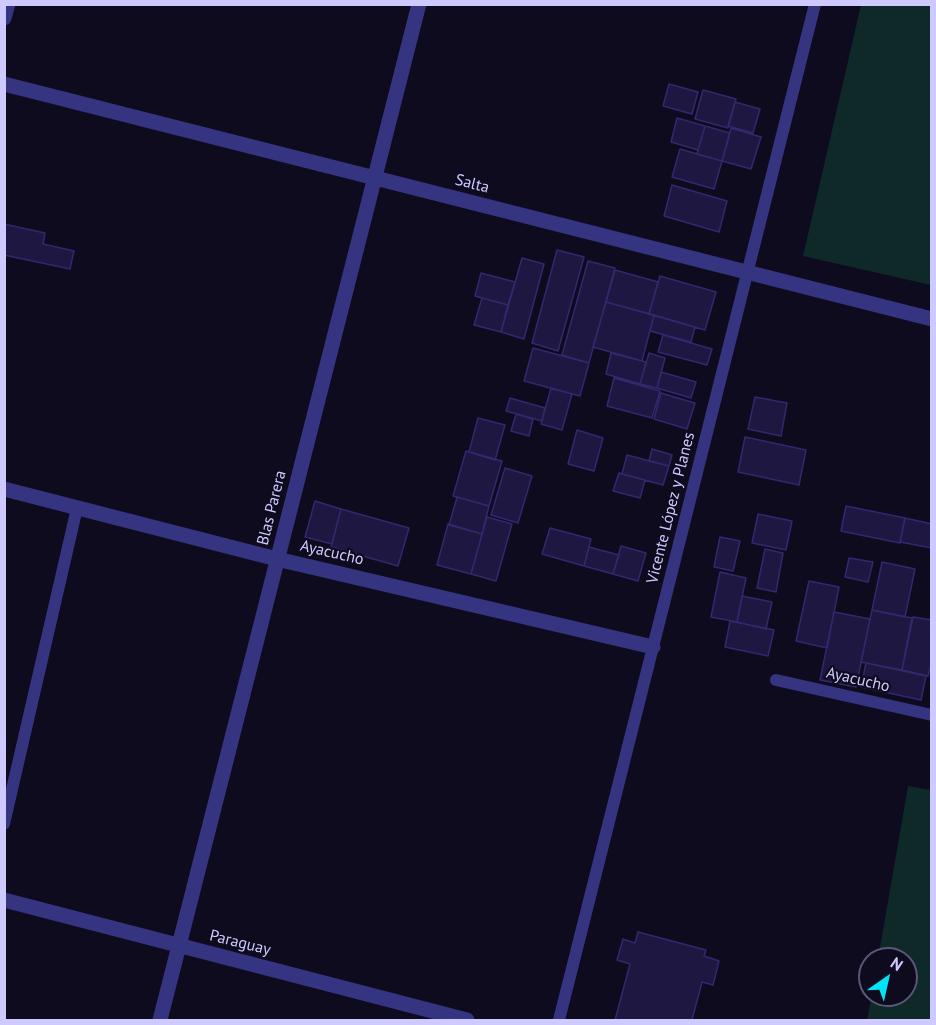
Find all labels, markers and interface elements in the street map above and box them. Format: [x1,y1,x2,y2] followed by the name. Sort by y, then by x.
[453,171,491,197] street label: Salta
[643,430,699,586] street label: Vicente López y Planes
[253,469,291,547] street label: Blas Parera
[298,536,366,570] street label: Ayacucho
[824,663,892,697] street label: Ayacucho
[207,926,273,960] street label: Paraguay
[858,947,918,1007] north arrow
[887,953,907,975] text: N

